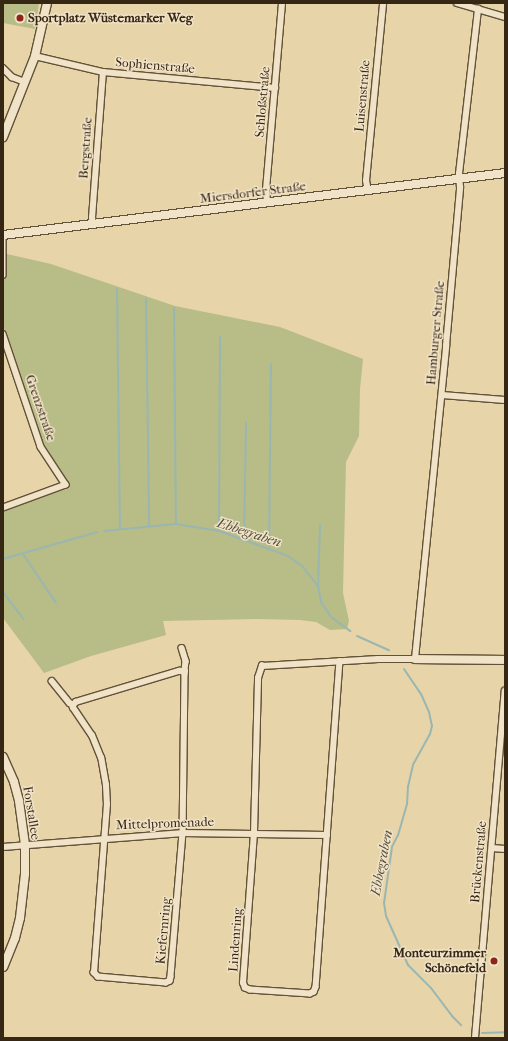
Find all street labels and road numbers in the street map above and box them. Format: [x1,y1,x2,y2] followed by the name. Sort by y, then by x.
[115,55,195,77] street label: Sophienstraße
[352,59,374,133] street label: Luisenstraße
[252,66,274,138] street label: Schloßstraße
[76,117,96,179] street label: Bergstraße
[199,179,307,207] street label: Miersdorfer Straße
[424,280,448,386] street label: Hamburger Straße
[21,373,59,443] street label: Grenzstraße
[19,785,43,841] street label: Forstallee
[116,814,214,834] street label: Mittelpromenade
[468,820,490,904] street label: Brückenstraße
[153,897,175,965] street label: Kiefernring
[226,908,246,972] street label: Lindenring

